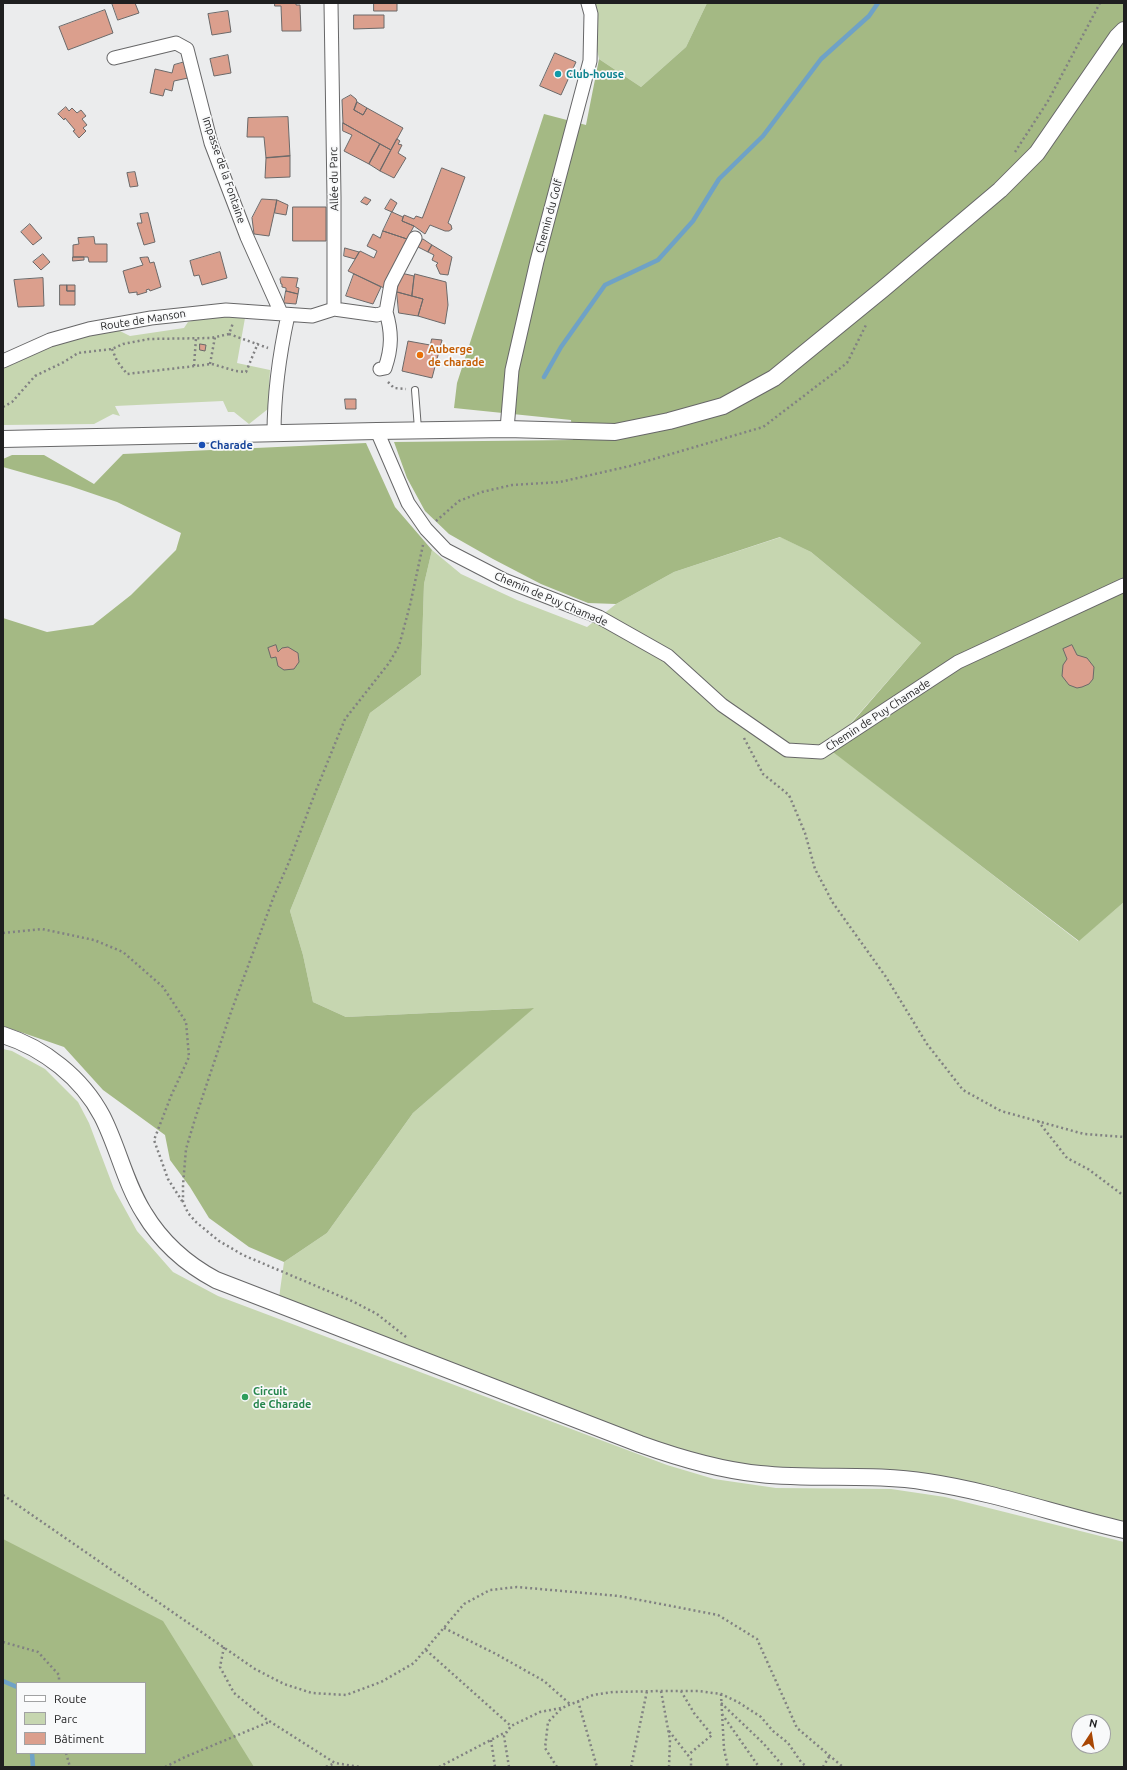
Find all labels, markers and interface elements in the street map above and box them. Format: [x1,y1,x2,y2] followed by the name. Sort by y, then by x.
[566,67,624,81] place label: Club-house
[553,69,563,79] marker: Club-house
[200,115,248,225] street label: Impasse de la Fontaine
[327,147,341,211] street label: Allée du Parc
[533,178,565,254] street label: Chemin du Golf
[99,307,187,333] street label: Route de Manson
[428,342,485,368] place label: Auberge de charade
[415,350,425,360] marker: Auberge de charade
[210,438,253,452] place label: Charade
[197,440,207,450] marker: Charade
[492,569,610,629] street label: Chemin de Puy Chamade
[823,676,933,754] street label: Chemin de Puy Chamade
[253,1384,311,1410] place label: Circuit de Charade
[240,1392,250,1402] marker: Circuit de Charade
[16,1682,146,1754] legend
[54,1692,87,1705] text: Route
[54,1712,77,1725] text: Parc
[1071,1714,1111,1754] north arrow
[1088,1717,1099,1730] text: N
[54,1732,104,1745] text: Bâtiment

